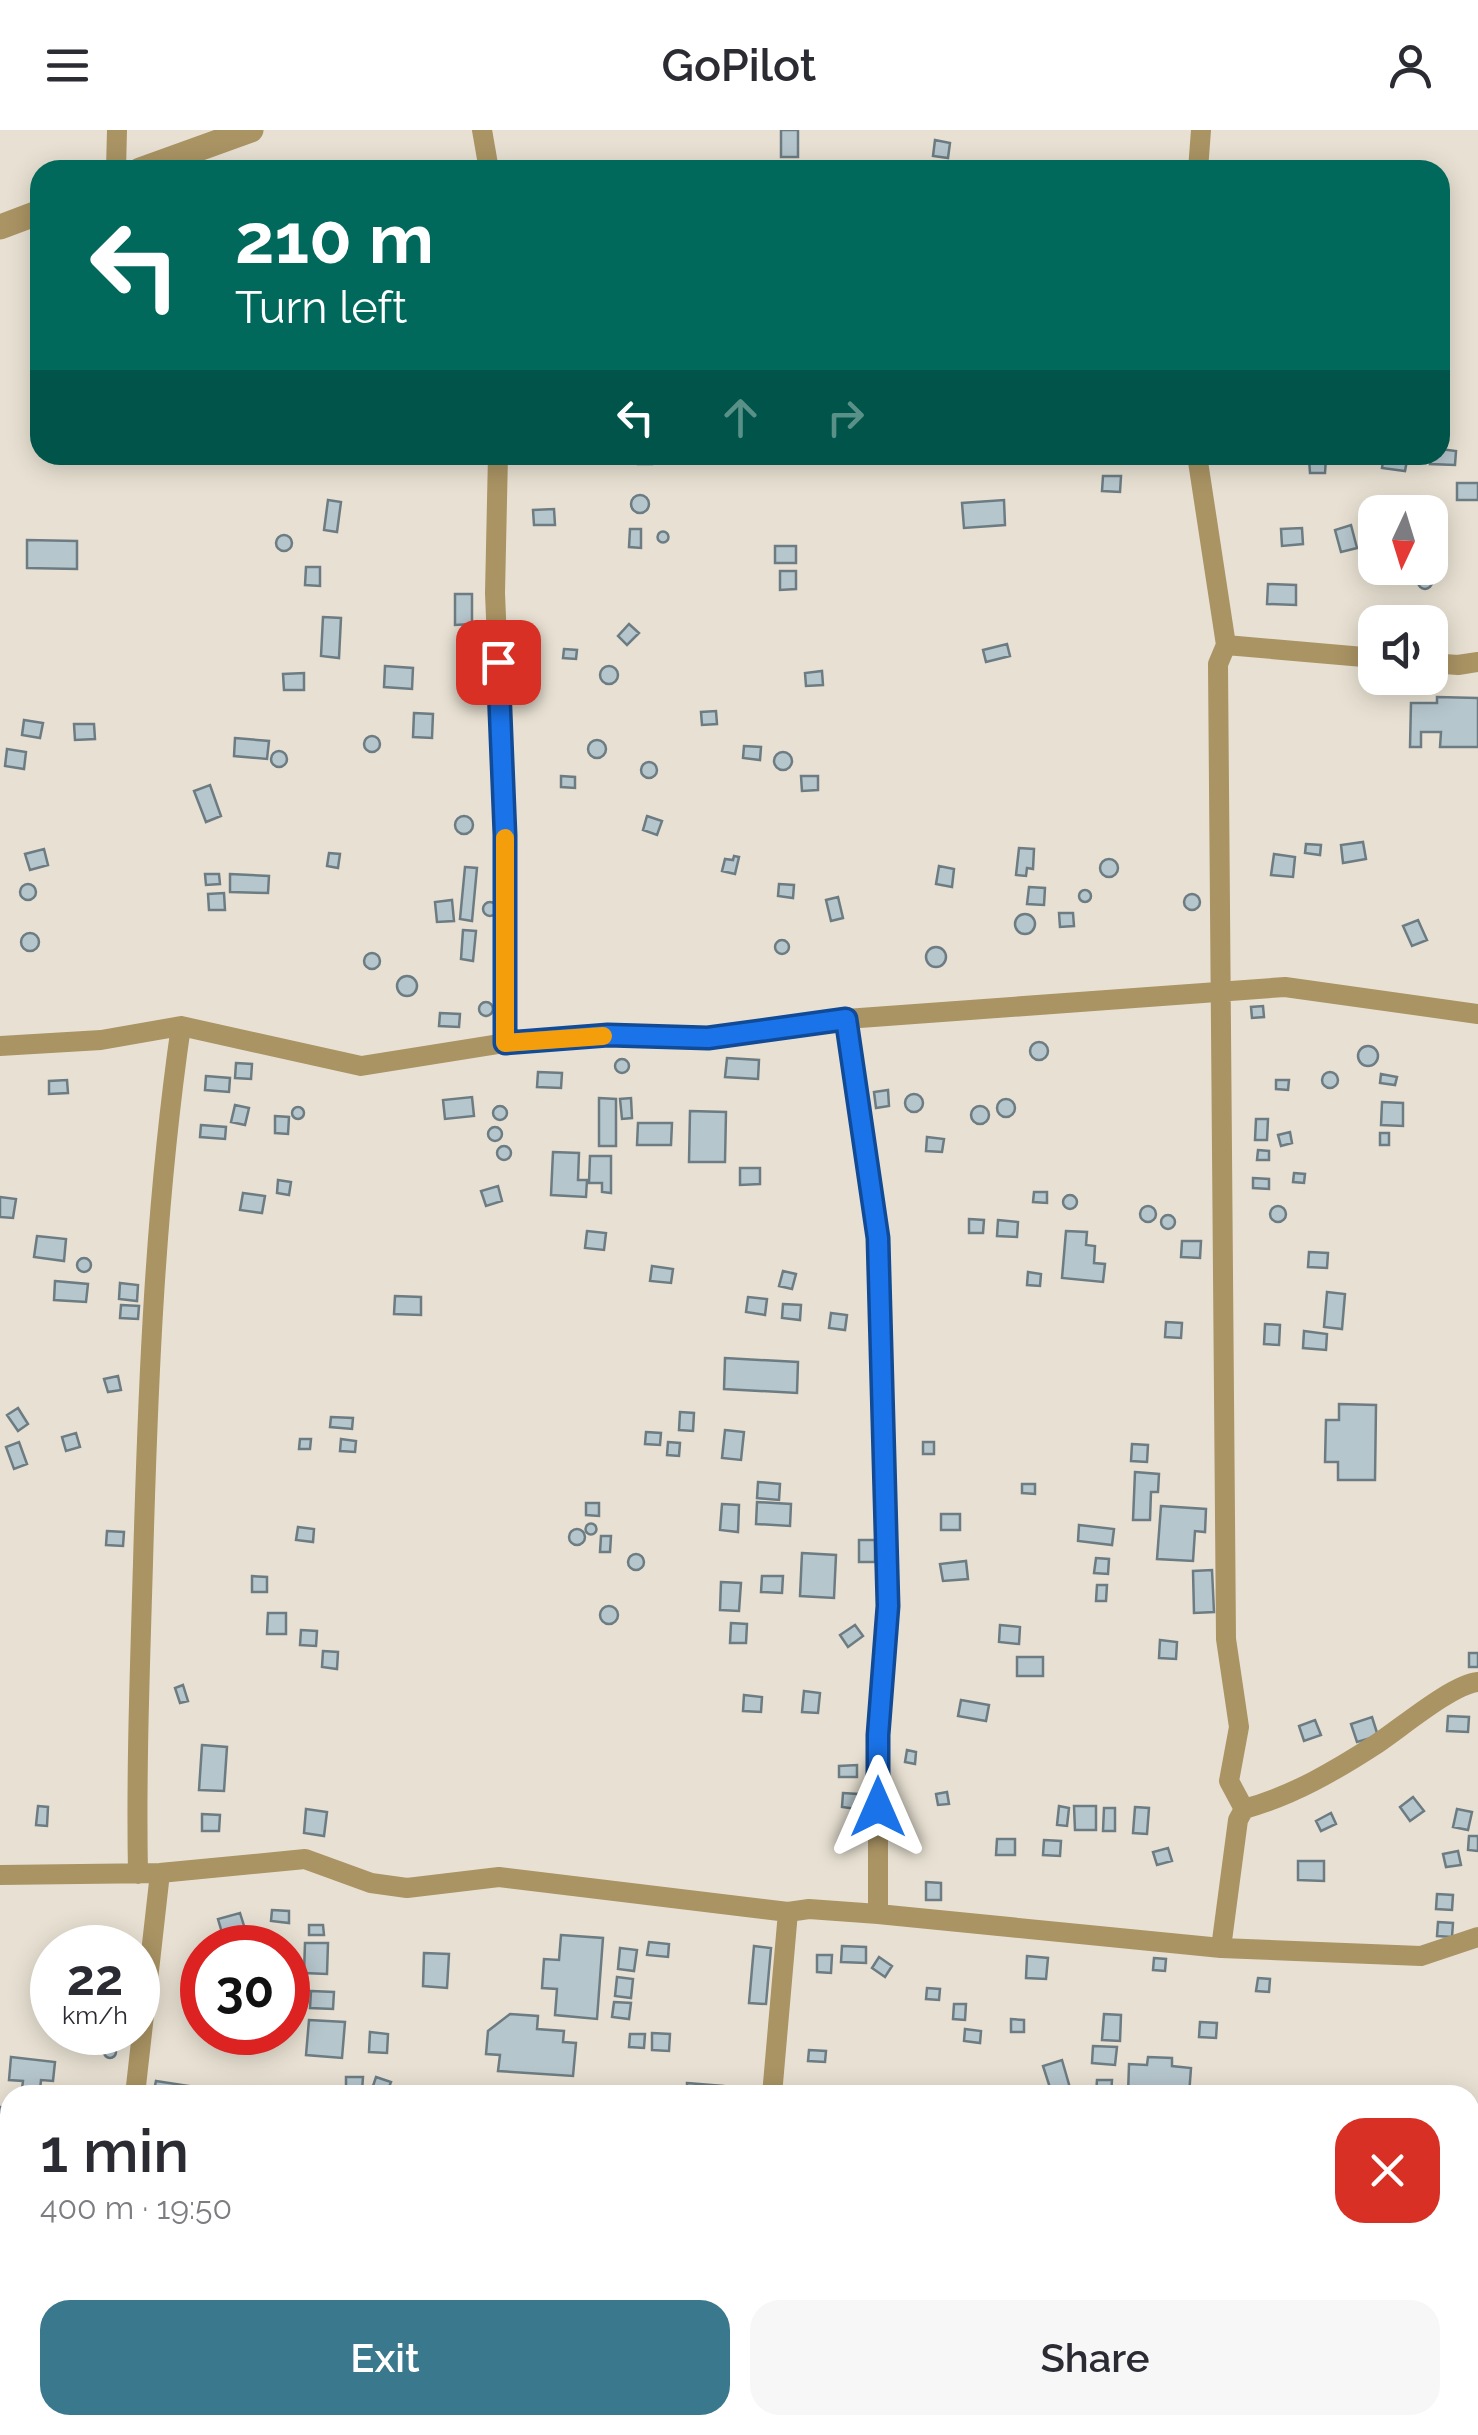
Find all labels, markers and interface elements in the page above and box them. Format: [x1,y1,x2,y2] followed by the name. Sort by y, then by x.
[40,38,95,93] icon: menu
[1383,38,1438,93] icon: person
[662,39,816,92] text: GoPilot
[235,197,434,279] text: 210 m
[70,200,200,330] icon: left
[235,281,407,334] text: Turn left
[608,390,663,445] icon: left
[713,390,768,445] icon: ahead
[818,390,873,445] icon: right
[1358,495,1448,585] north arrow
[1358,495,1448,695] map controls
[1358,605,1448,695] button: sound
[456,620,541,705] pin
[471,635,526,690] icon: arrive
[826,1755,930,1859] position arrow
[180,1925,310,2055] speed limit sign: 30
[67,1948,123,2007] text: 22
[62,2000,128,2030] text: km/h
[40,2116,189,2186] text: 1 min
[1335,2118,1440,2223] button: close
[40,2189,232,2226] text: 400 m · 19:50
[40,2300,730,2415] button: Exit
[750,2300,1440,2415] button: Share

